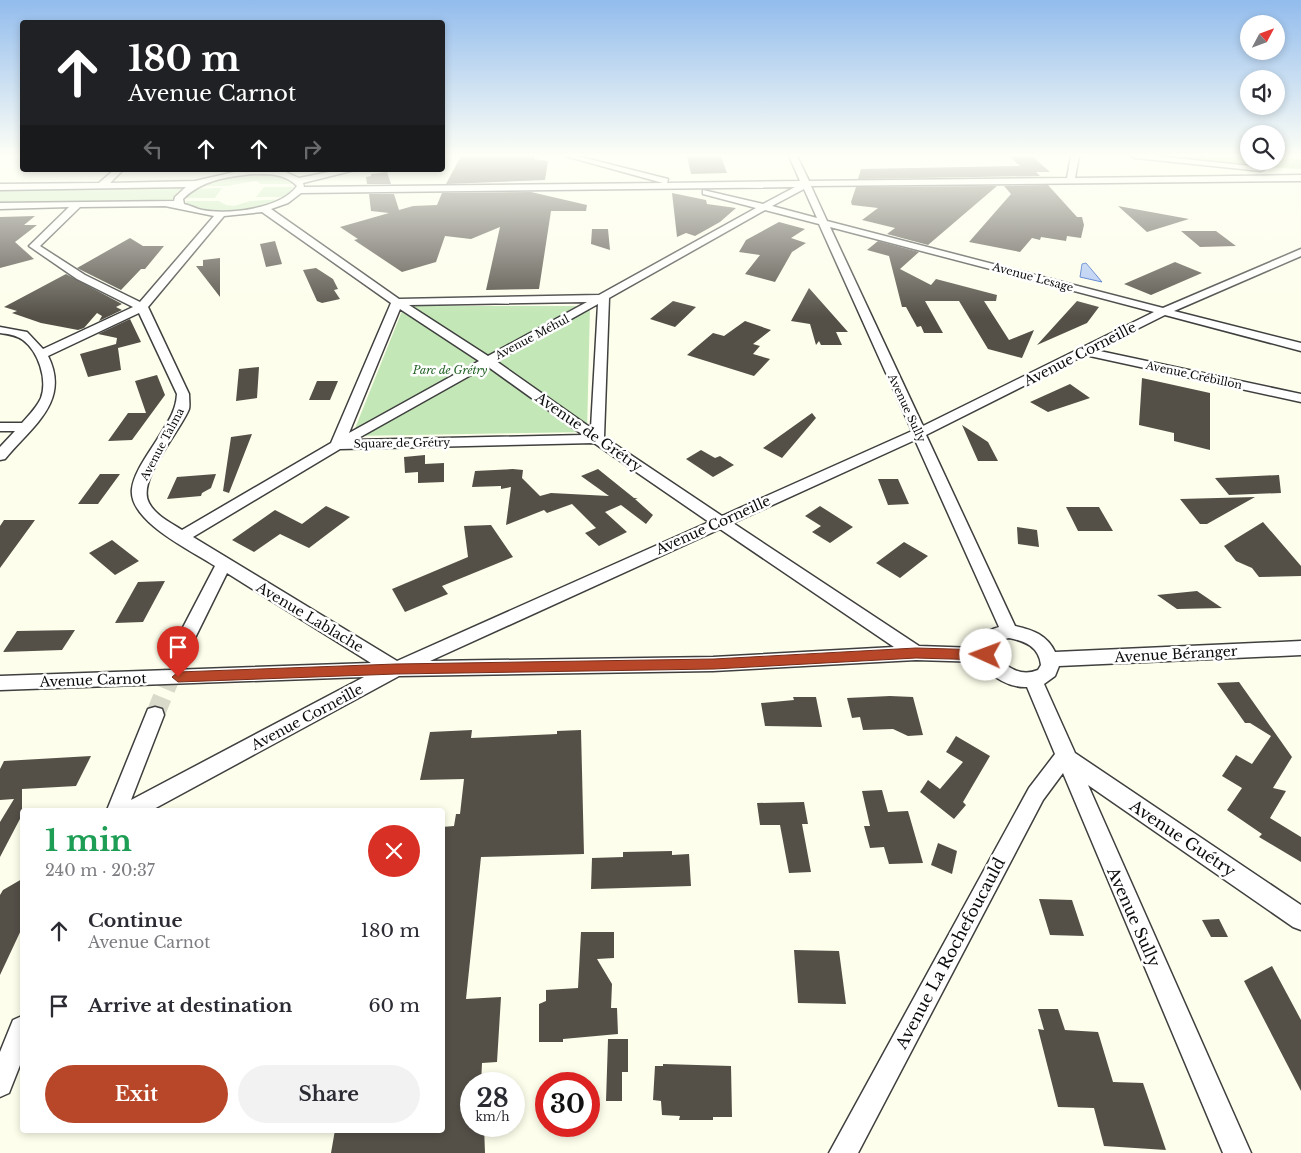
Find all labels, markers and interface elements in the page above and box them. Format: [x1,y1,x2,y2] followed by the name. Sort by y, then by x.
[1240,15,1285,60] north arrow
[1240,15,1285,170] map controls
[128,37,240,80] text: 180 m
[45,40,110,105] icon: ahead
[1240,70,1285,115] button: sound
[128,80,296,107] text: Avenue Carnot
[1240,125,1285,170] button: search
[139,135,167,163] icon: left
[192,135,220,163] icon: ahead
[245,135,273,163] icon: ahead
[298,135,326,163] icon: right
[990,259,1075,295] street label: Avenue Lesage
[492,311,572,363] street label: Avenue Méhul
[1020,318,1139,391] street label: Avenue Corneille
[1144,358,1244,392] street label: Avenue Crébillon
[412,363,487,377] park label: Parc de Grétry
[885,371,929,444] street label: Avenue Sully
[531,388,646,476] street label: Avenue de Grétry
[137,405,187,483] street label: Avenue Talma
[354,435,450,451] street label: Square de Grétry
[652,492,773,559] street label: Avenue Corneille
[252,577,367,656] street label: Avenue Lablache
[157,626,199,677] pin
[959,628,1011,680] position arrow
[164,633,192,661] icon: arrive
[1113,642,1238,666] street label: Avenue Béranger
[38,669,148,691] street label: Avenue Carnot
[247,680,366,755] street label: Avenue Corneille
[1125,795,1240,881] street label: Avenue Guétry
[45,822,132,859] text: 1 min
[368,825,420,877] button: close
[891,854,1009,1053] street label: Avenue La Rochefoucauld
[45,860,155,880] text: 240 m · 20:37
[1103,863,1165,971] street label: Avenue Sully
[88,909,183,932] text: Continue
[45,917,73,945] icon: ahead
[361,919,420,942] text: 180 m
[88,932,210,952] text: Avenue Carnot
[45,992,73,1020] icon: arrive
[88,994,292,1017] text: Arrive at destination
[368,994,420,1017] text: 60 m
[45,1065,228,1123] button: Exit
[238,1065,420,1123] button: Share
[535,1072,600,1137] speed limit sign: 30
[476,1083,509,1114] text: 28
[475,1109,510,1124] text: km/h

